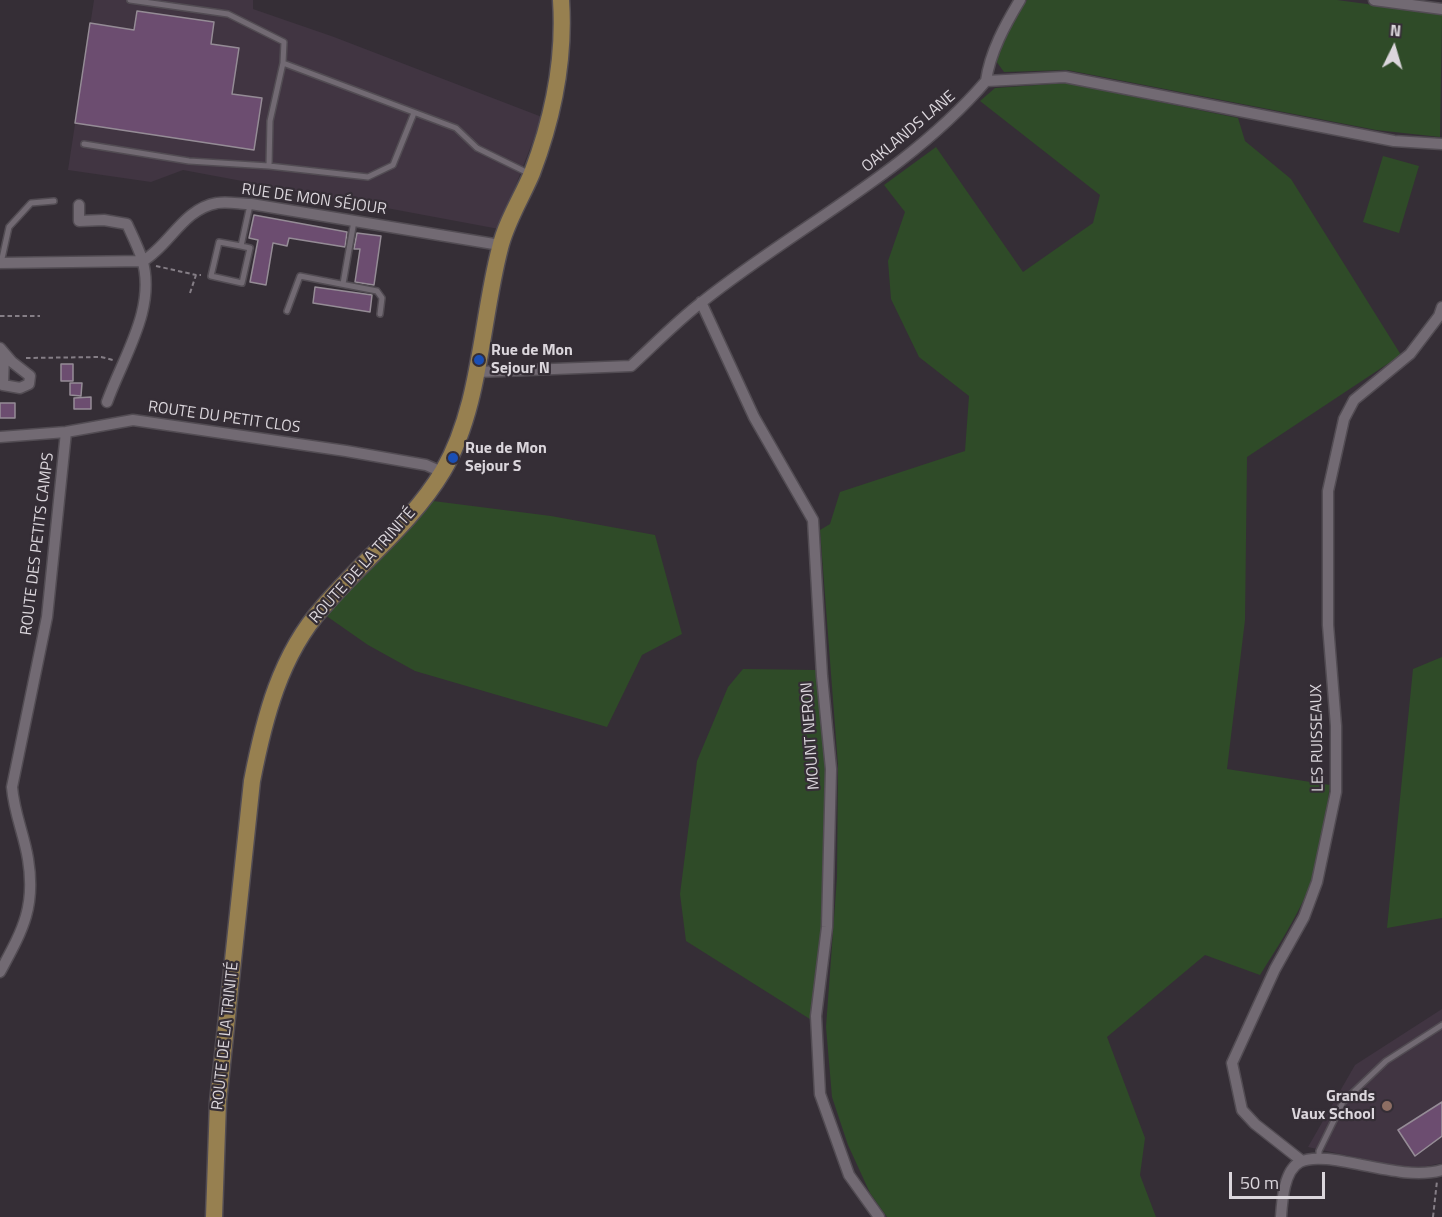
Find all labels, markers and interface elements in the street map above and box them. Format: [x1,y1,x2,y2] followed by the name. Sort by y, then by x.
[1364,18,1424,78] north arrow
[1389,18,1402,43] text: N
[858,87,960,177] street label: OAKLANDS LANE
[240,180,388,220] street label: RUE DE MON SÉJOUR
[491,341,573,379] place label: Rue de Mon Sejour N
[472,353,486,367] marker: Rue de Mon Sejour N
[147,398,301,438] street label: ROUTE DU PETIT CLOS
[465,439,547,477] place label: Rue de Mon Sejour S
[446,451,460,465] marker: Rue de Mon Sejour S
[17,452,59,636] street label: ROUTE DES PETITS CAMPS
[306,504,420,628] street label: ROUTE DE LA TRINITÉ
[798,681,824,791] street label: MOUNT NERON
[1307,684,1329,792] street label: LES RUISSEAUX
[209,961,243,1111] street label: ROUTE DE LA TRINITÉ
[1292,1087,1375,1125] place label: Grands Vaux School
[1380,1099,1394,1113] marker: Grands Vaux School
[1232,1160,1328,1198] scale bar
[1240,1169,1279,1196] text: 50 m

